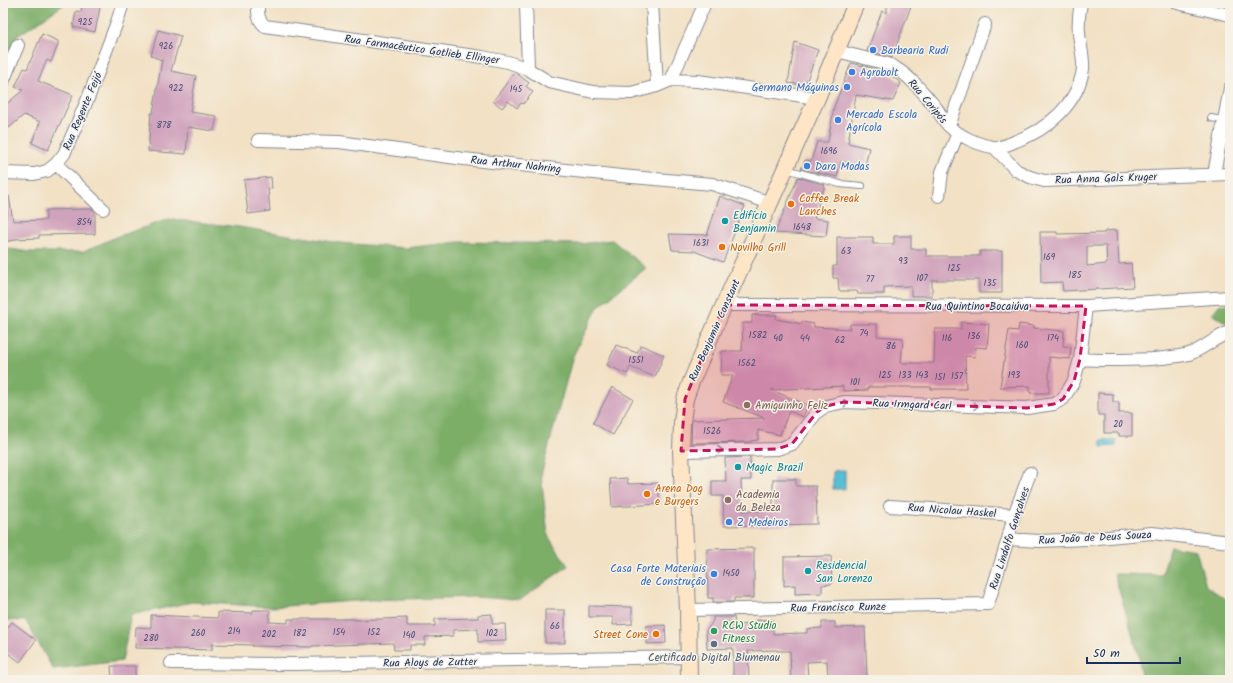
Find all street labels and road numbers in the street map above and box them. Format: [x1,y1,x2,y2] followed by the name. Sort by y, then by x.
[343,30,502,70] street label: Rua Farmacêutico Gotlieb Ellinger
[58,69,108,153] street label: Rua Regente Feijó
[903,75,952,128] street label: Rua Coripós
[470,151,562,179] street label: Rua Arthur Nahring
[1055,168,1159,190] street label: Rua Anna Gals Kruger
[684,276,746,384] street label: Rua Benjamin Constant
[925,298,1029,316] street label: Rua Quintino Bocaiúva
[872,395,952,415] street label: Rua Irmgard Carl
[985,484,1035,592] street label: Rua Lindolfo Gonçalves
[907,499,997,523] street label: Rua Nicolau Haskel
[1038,526,1152,550] street label: Rua João de Deus Souza
[790,598,886,618] street label: Rua Francisco Runze
[383,653,479,673] street label: Rua Aloys de Zutter

